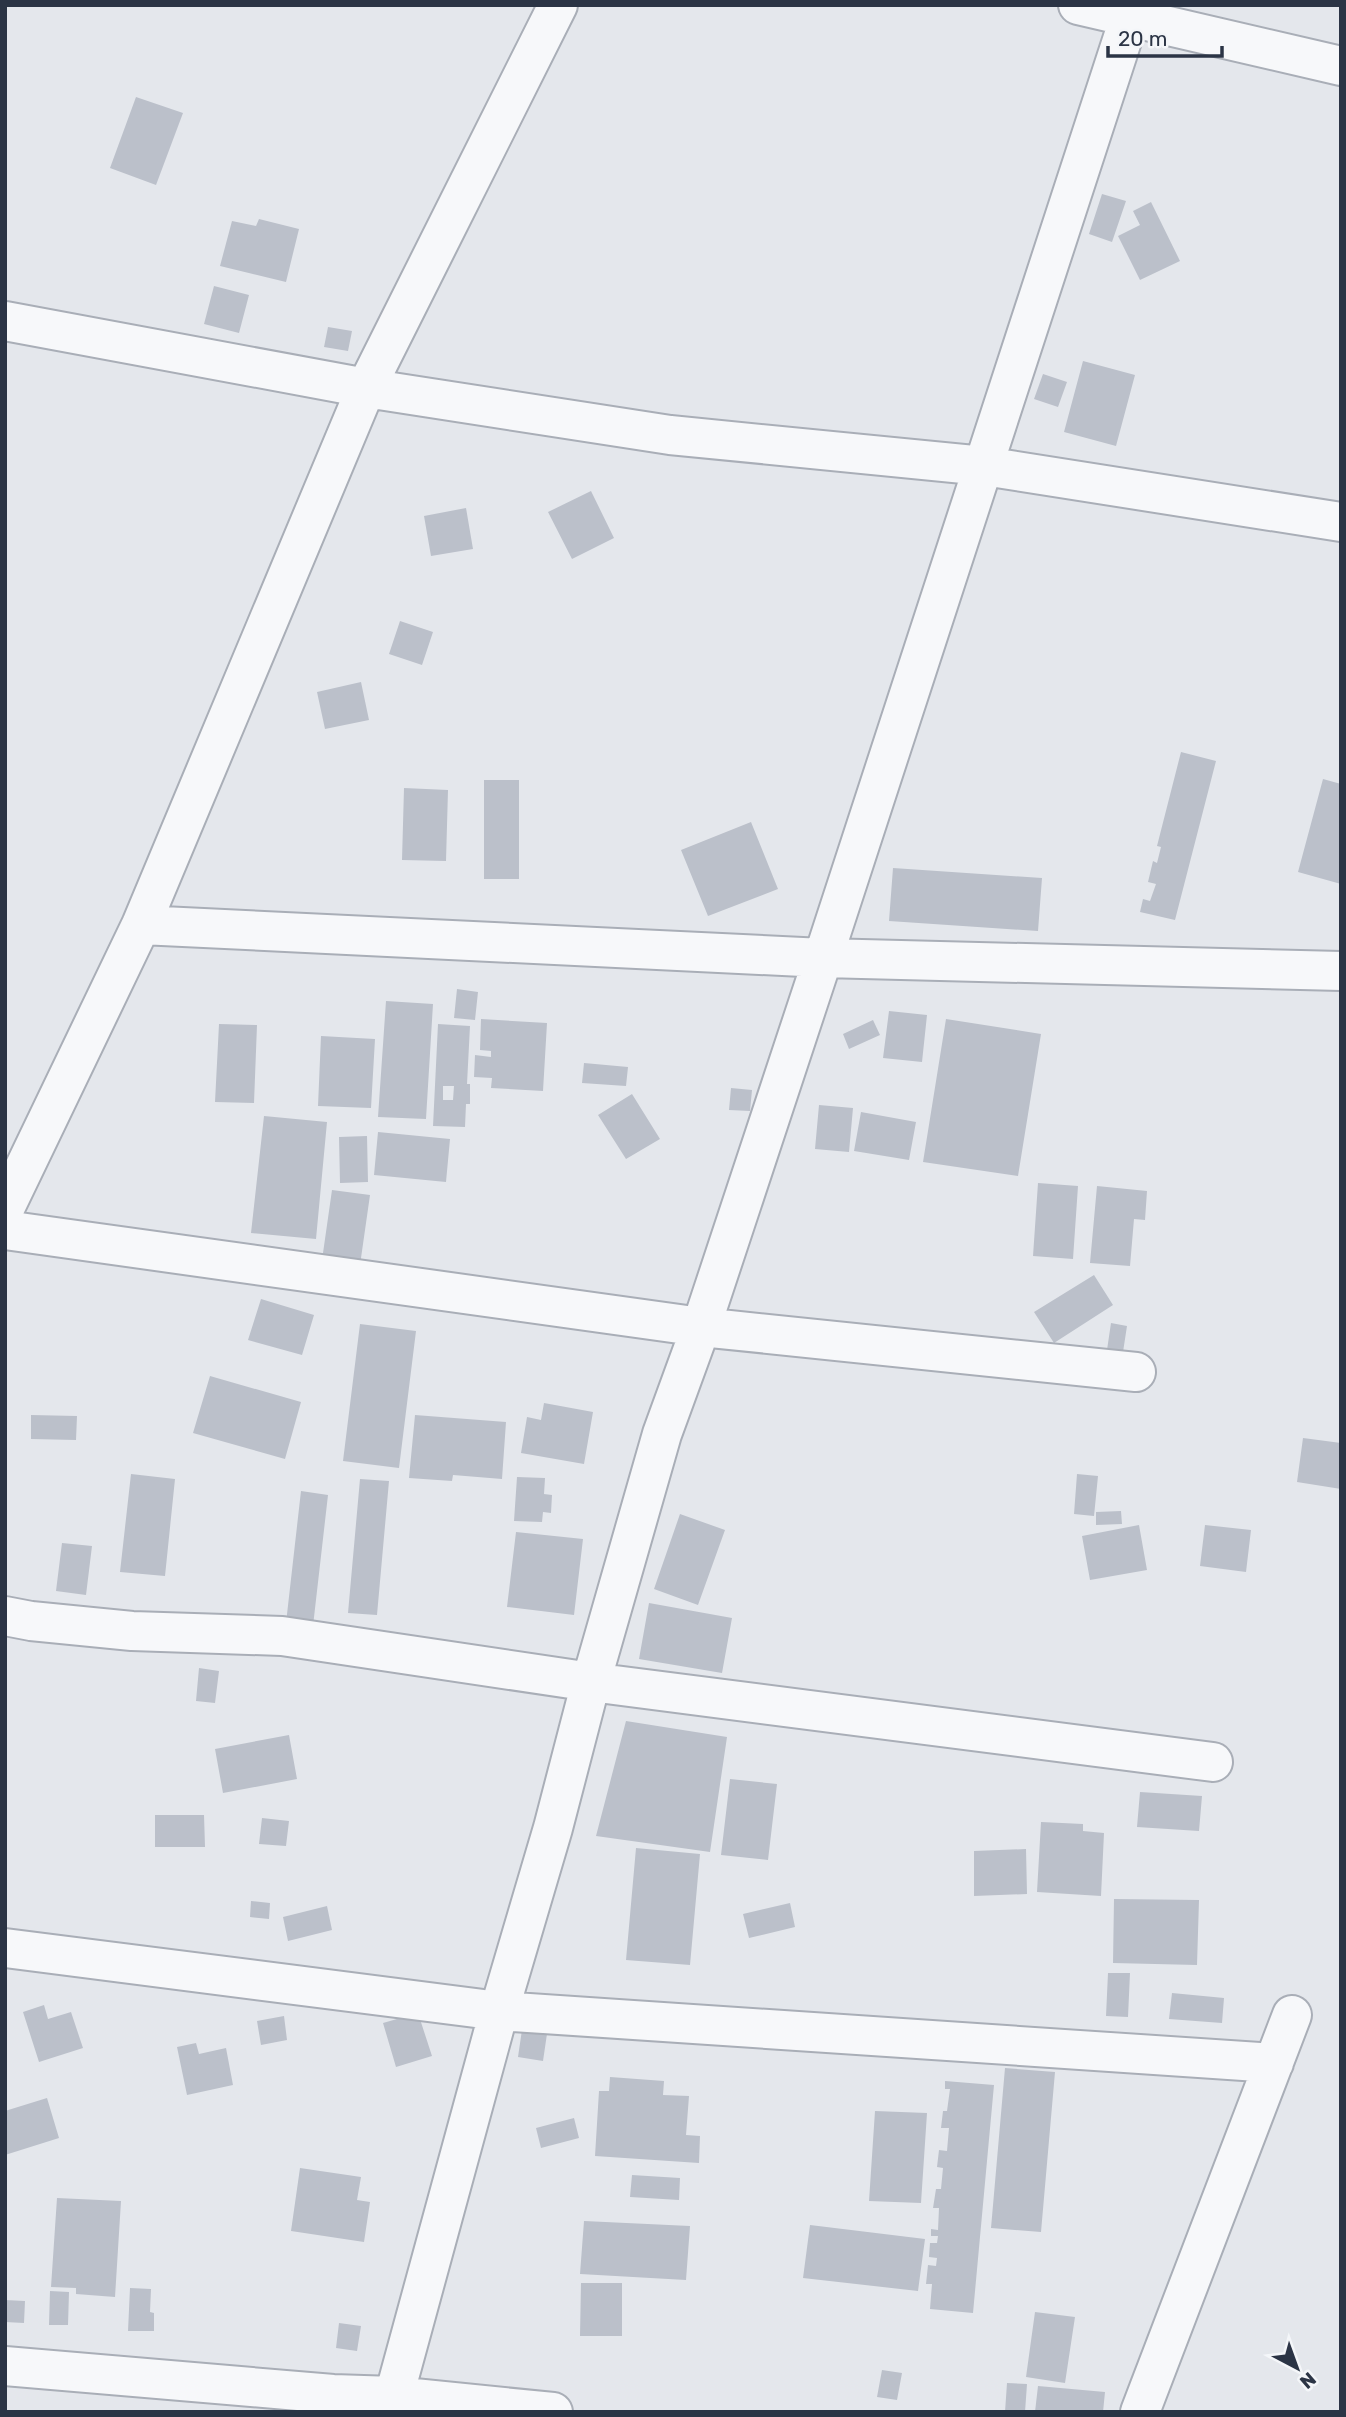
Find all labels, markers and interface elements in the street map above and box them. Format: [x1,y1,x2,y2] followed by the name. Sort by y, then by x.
[1108,14,1222,58] scale bar
[1118,26,1167,51] text: 20 m
[1262,2333,1332,2403] north arrow
[1295,2367,1321,2394] text: N

